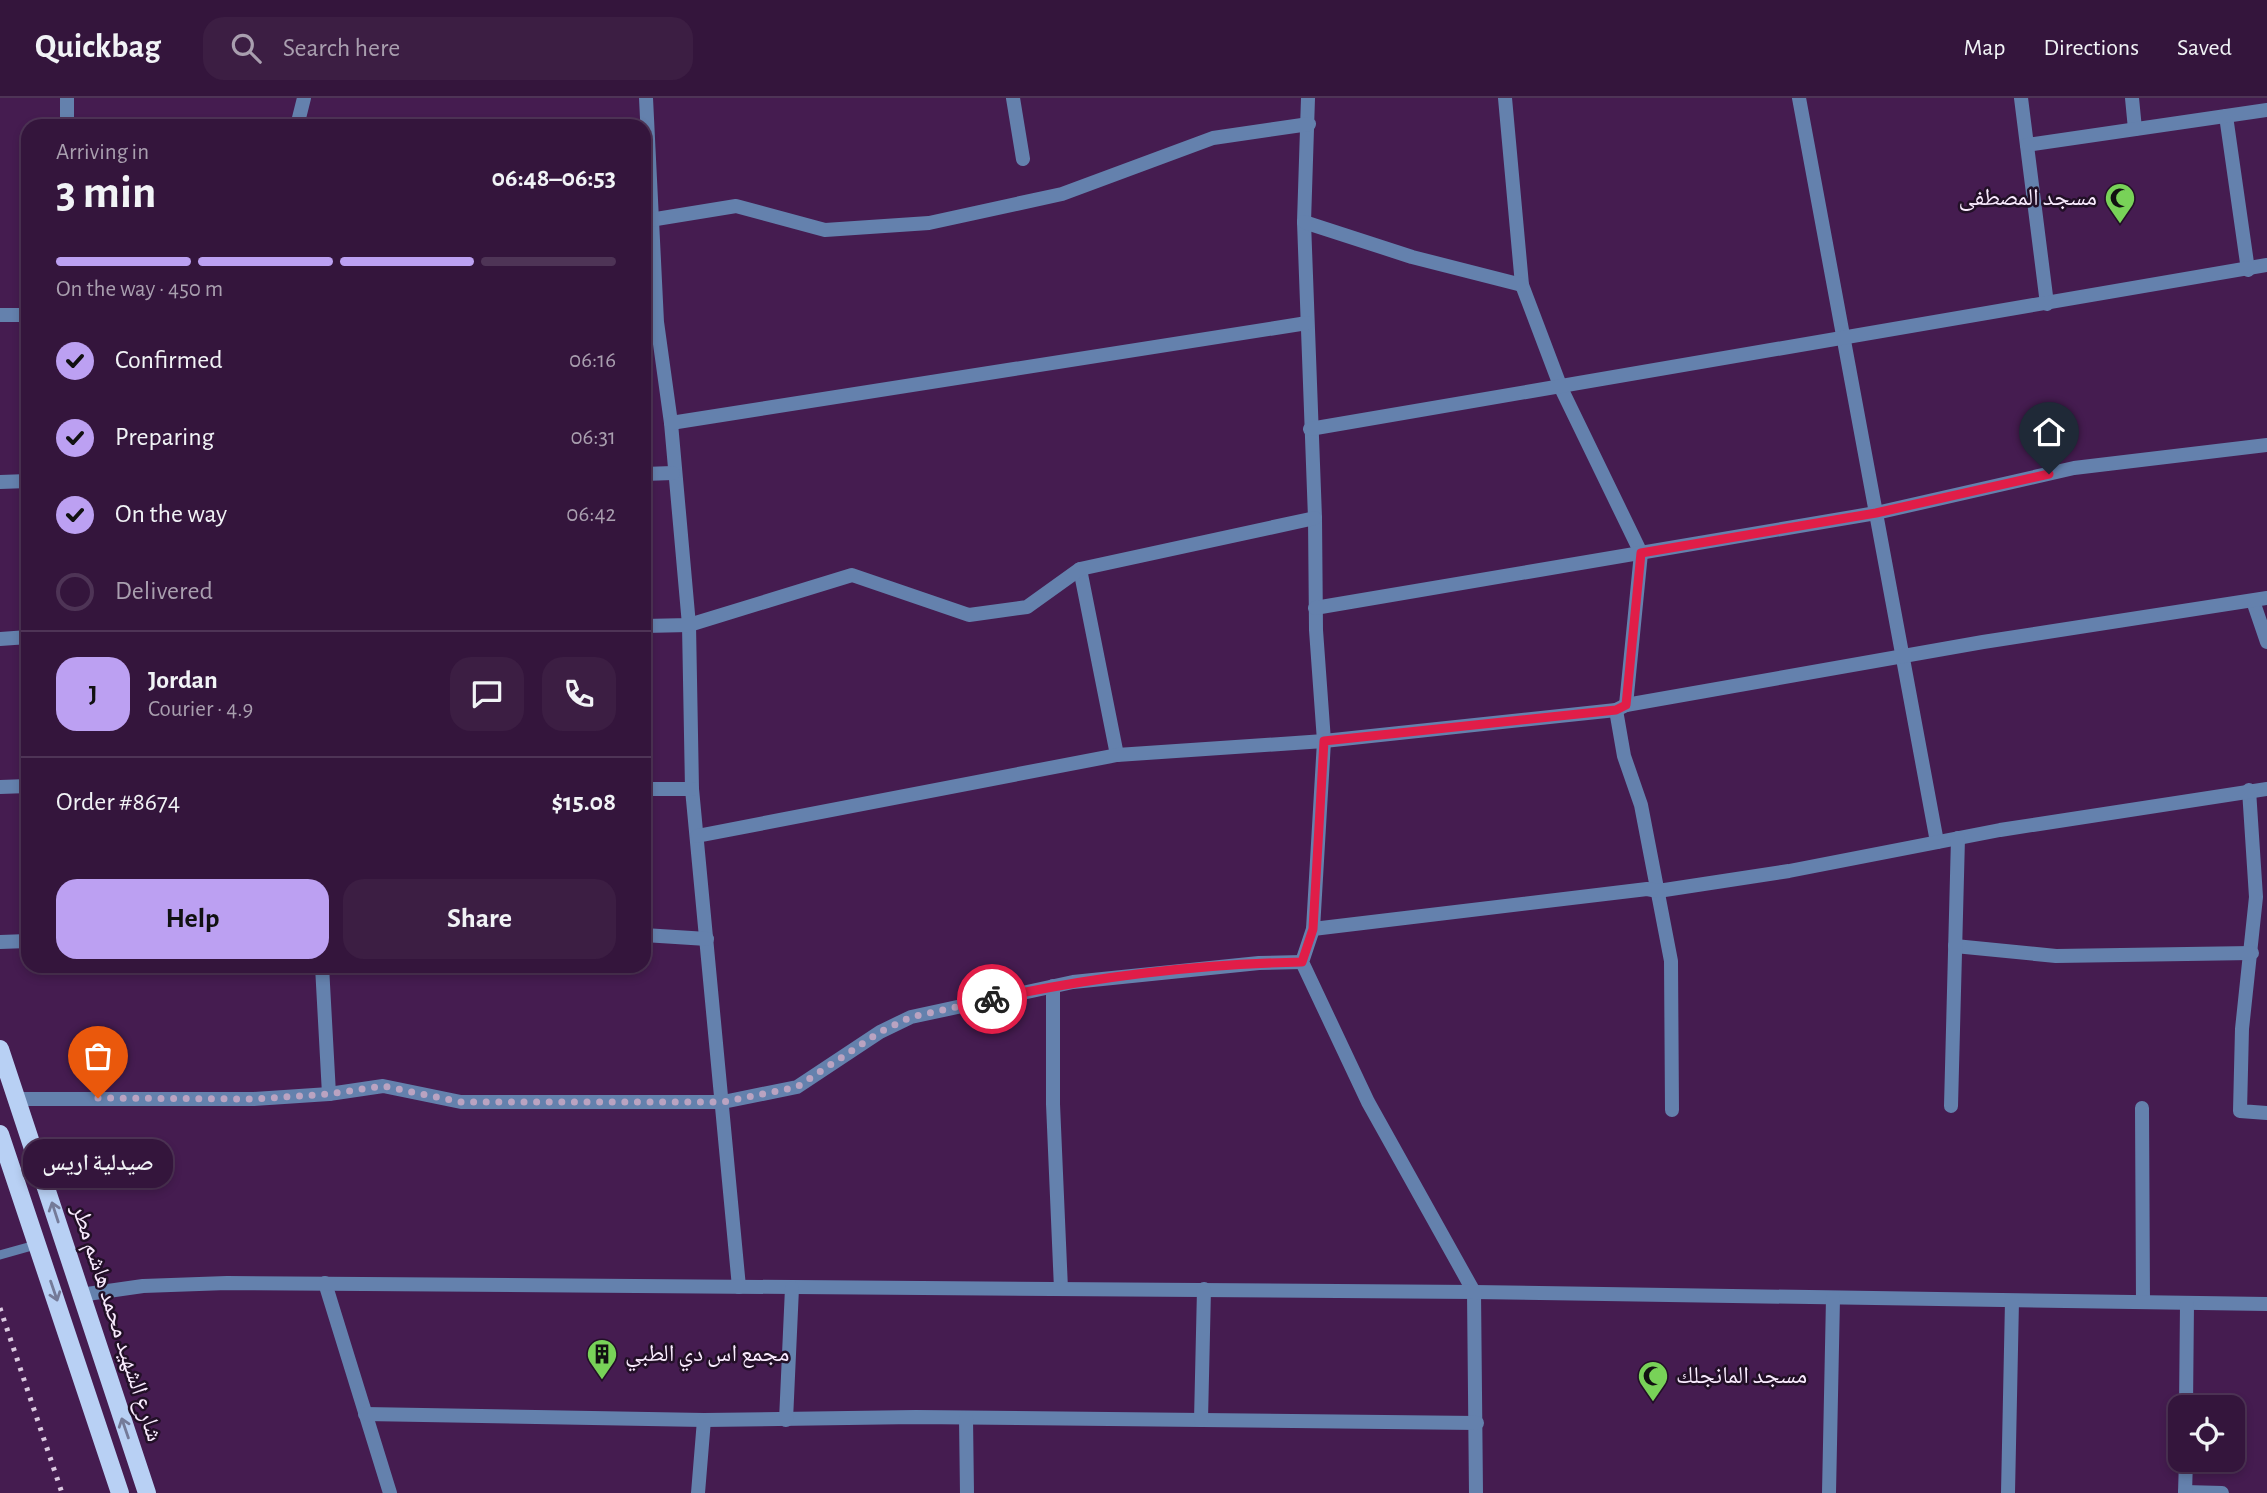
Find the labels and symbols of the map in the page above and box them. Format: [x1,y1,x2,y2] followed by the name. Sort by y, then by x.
[2103,181,2137,225] mosque icon: مسجد المصطفى
[1959,186,2097,211] place label: مسجد المصطفى
[2019,402,2079,474] pin
[957,964,1027,1034] courier
[68,1026,128,1098] pin
[23,1140,173,1189] callout: صيدلية اريس
[64,1200,167,1446] street label: شارع الشهيد محمد هاشم مطر
[47,1201,60,1223] one-way arrow
[48,1280,61,1302] one-way arrow
[585,1337,619,1381] building icon: مجمع اس دي الطبي
[625,1342,789,1372] place label: مجمع اس دي الطبي
[1636,1359,1670,1403] mosque icon: مسجد المانجلك
[1676,1364,1807,1388] place label: مسجد المانجلك
[118,1418,130,1440] one-way arrow

